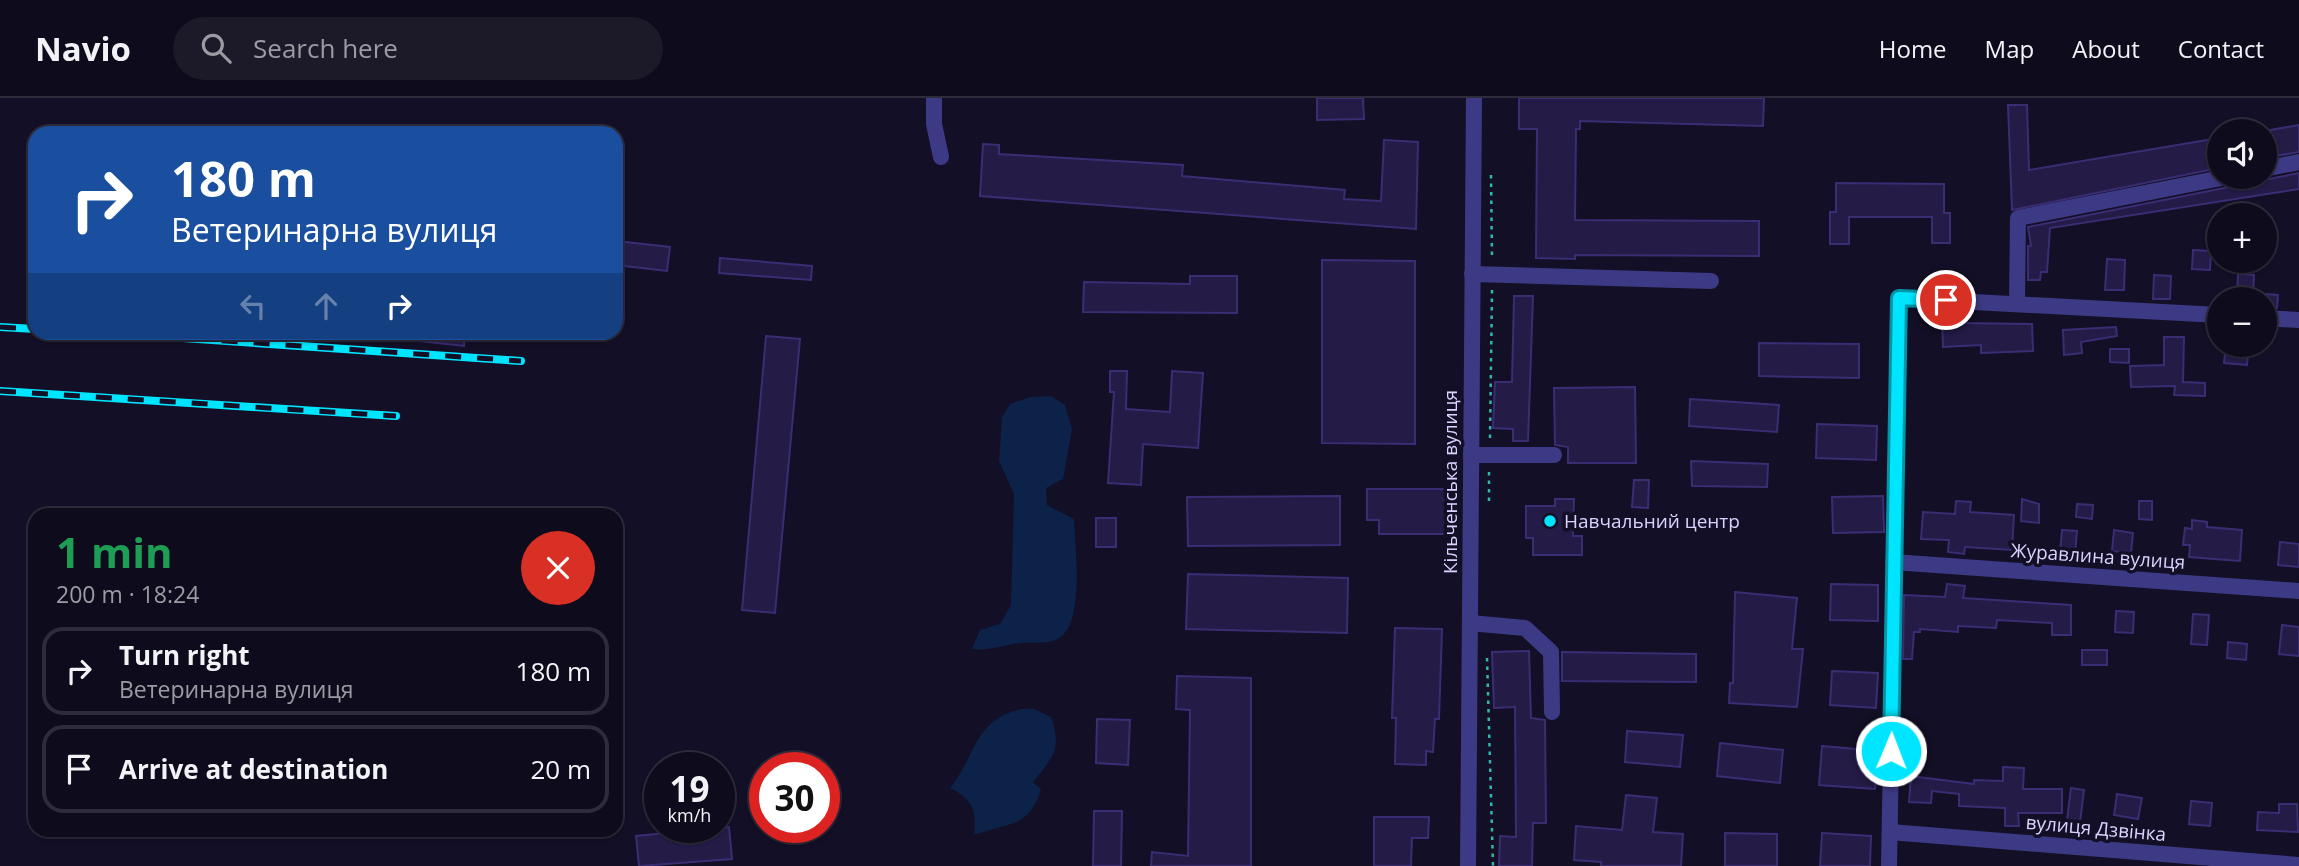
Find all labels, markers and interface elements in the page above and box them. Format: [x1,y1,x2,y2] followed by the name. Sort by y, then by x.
[173,17,663,80] search box
[35,26,131,71] text: Navio
[197,29,235,67] icon: search
[253,30,398,66] text: Search here
[1879,32,1947,65] text: Home
[1985,32,2034,65] text: Map
[2072,32,2140,65] text: About
[2178,32,2264,65] text: Contact
[2207,119,2277,357] map controls
[2207,119,2277,189] button: sound
[171,145,316,211] text: 180 m
[56,154,147,245] icon: right
[2207,203,2277,273] button: +
[171,208,497,251] text: Ветеринарна вулиця
[1916,270,1976,330] pin
[1927,281,1965,319] icon: arrive
[234,287,272,325] icon: left
[307,287,345,325] icon: ahead
[380,287,418,325] icon: right
[2207,287,2277,357] button: −
[1437,390,1463,574] street label: Кільченська вулиця
[1564,508,1740,534] place label: Навчальний центр
[1542,513,1558,529] marker: Навчальний центр
[56,523,173,580] text: 1 min
[521,531,595,605] button: close
[2010,537,2186,575] street label: Журавлина вулиця
[56,578,199,610] text: 200 m · 18:24
[119,637,250,673] text: Turn right
[60,652,98,690] icon: right
[516,653,591,689] text: 180 m
[119,673,354,705] text: Ветеринарна вулиця
[1854,714,1928,788] position arrow
[60,750,98,788] icon: arrive
[119,751,388,787] text: Arrive at destination
[530,751,591,787] text: 20 m
[749,752,840,843] speed limit sign: 30
[669,765,710,812] text: 19
[668,803,711,827] text: km/h
[2025,809,2167,847] street label: вулиця Дзвінка

